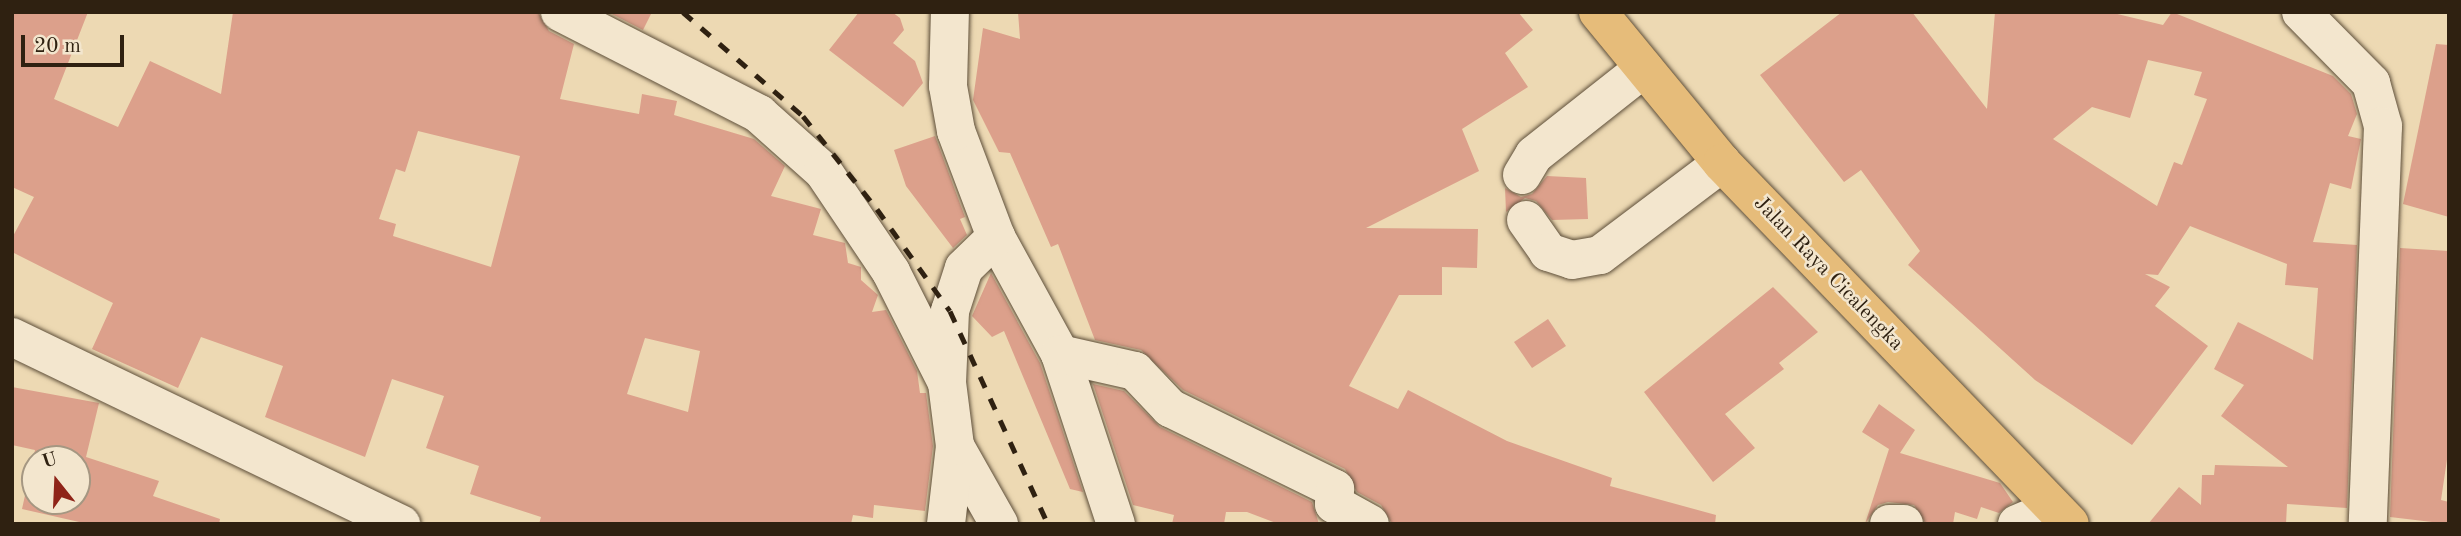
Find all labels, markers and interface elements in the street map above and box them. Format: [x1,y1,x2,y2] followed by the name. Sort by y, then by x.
[24,21,128,65] scale bar
[34,36,81,57] text: 20 m
[1748,191,1908,357] street label: Jalan Raya Cicalengka
[21,445,91,515] north arrow
[40,450,60,473] text: U

